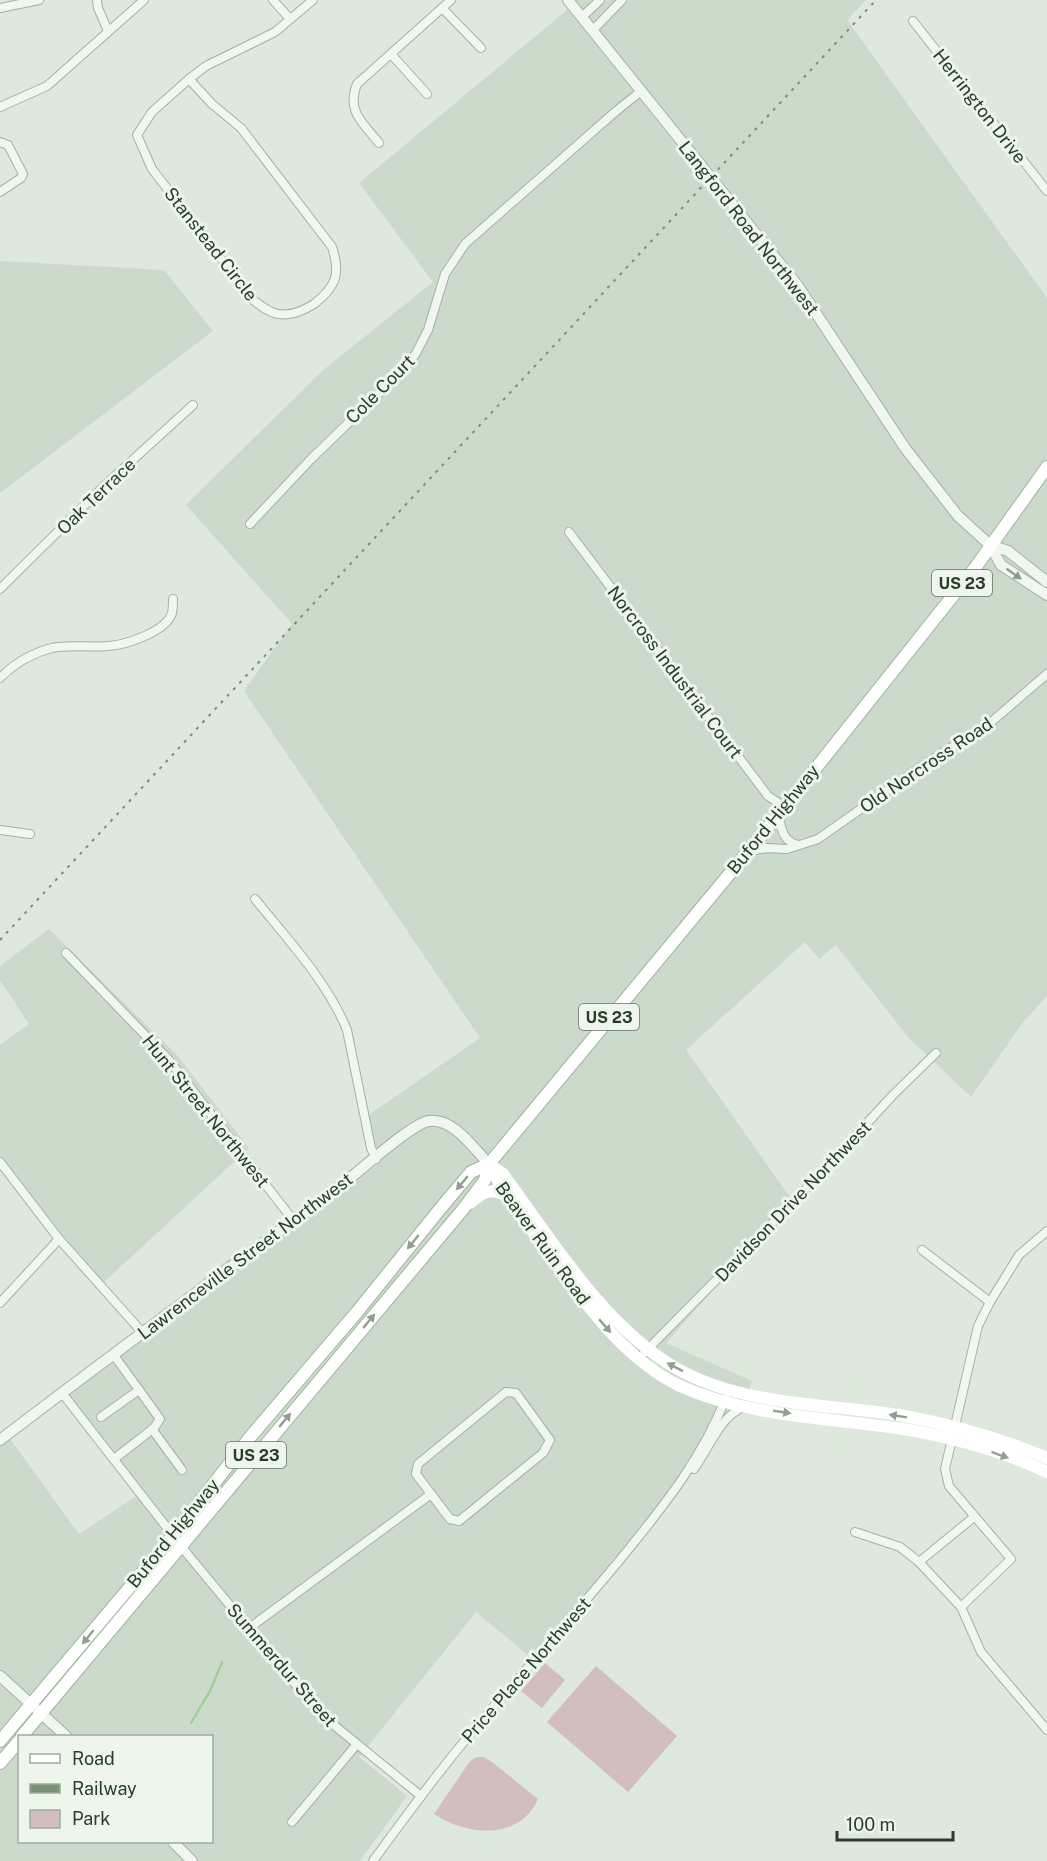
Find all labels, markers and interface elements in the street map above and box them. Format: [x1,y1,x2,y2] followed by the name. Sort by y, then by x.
[929,45,1031,167] street label: Herrington Drive
[674,137,824,319] street label: Langford Road Northwest
[160,183,262,305] street label: Stanstead Circle
[341,350,419,428] street label: Cole Court
[52,453,140,539] street label: Oak Terrace
[1006,568,1022,580] one-way arrow
[932,570,992,596] road number: US 23
[603,582,747,762] street label: Norcross Industrial Court
[856,713,996,817] street label: Old Norcross Road
[723,760,824,878] street label: Buford Highway
[579,1004,639,1030] road number: US 23
[138,1031,274,1191] street label: Hunt Street Northwest
[711,1116,875,1286] street label: Davidson Drive Northwest
[133,1168,357,1344] street label: Lawrenceville Street Northwest
[456,1175,469,1190] one-way arrow
[491,1177,595,1309] street label: Beaver Ruin Road
[407,1235,419,1250] one-way arrow
[362,1314,375,1329] one-way arrow
[598,1318,611,1333] one-way arrow
[667,1362,684,1371] one-way arrow
[773,1408,792,1417] one-way arrow
[888,1411,907,1420] one-way arrow
[279,1412,292,1428] one-way arrow
[226,1442,286,1468] road number: US 23
[991,1450,1009,1460] one-way arrow
[123,1474,224,1592] street label: Buford Highway
[457,1593,595,1747] street label: Price Place Northwest
[223,1599,341,1731] street label: Summerdur Street
[82,1629,94,1644] one-way arrow
[18,1735,213,1843] legend
[72,1748,115,1769] text: Road
[72,1778,137,1799] text: Railway
[837,1804,952,1842] scale bar
[72,1808,110,1829] text: Park
[846,1814,895,1835] text: 100 m

